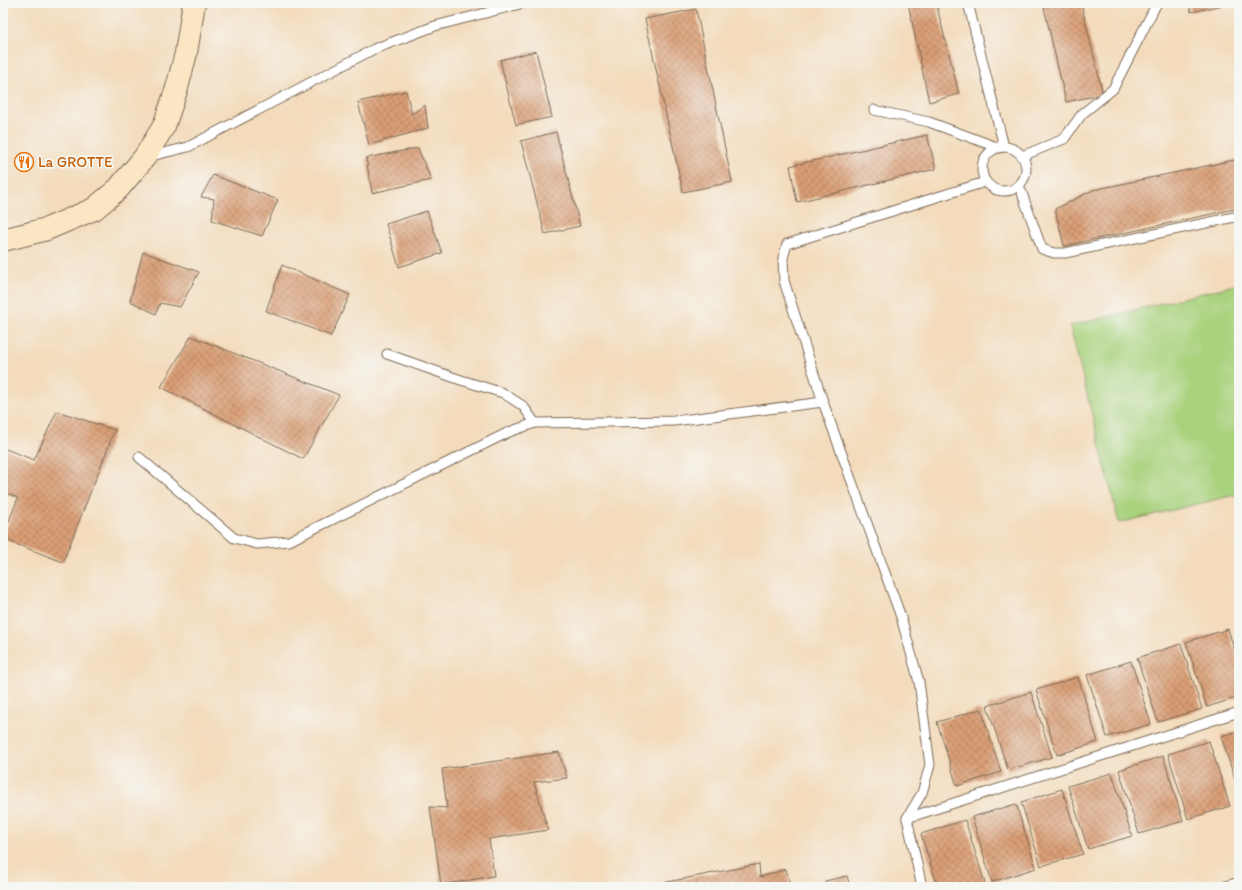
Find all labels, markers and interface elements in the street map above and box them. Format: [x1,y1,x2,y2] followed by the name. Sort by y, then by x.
[13,151,35,173] restaurant icon: La GROTTE
[38,153,112,171] place label: La GROTTE

